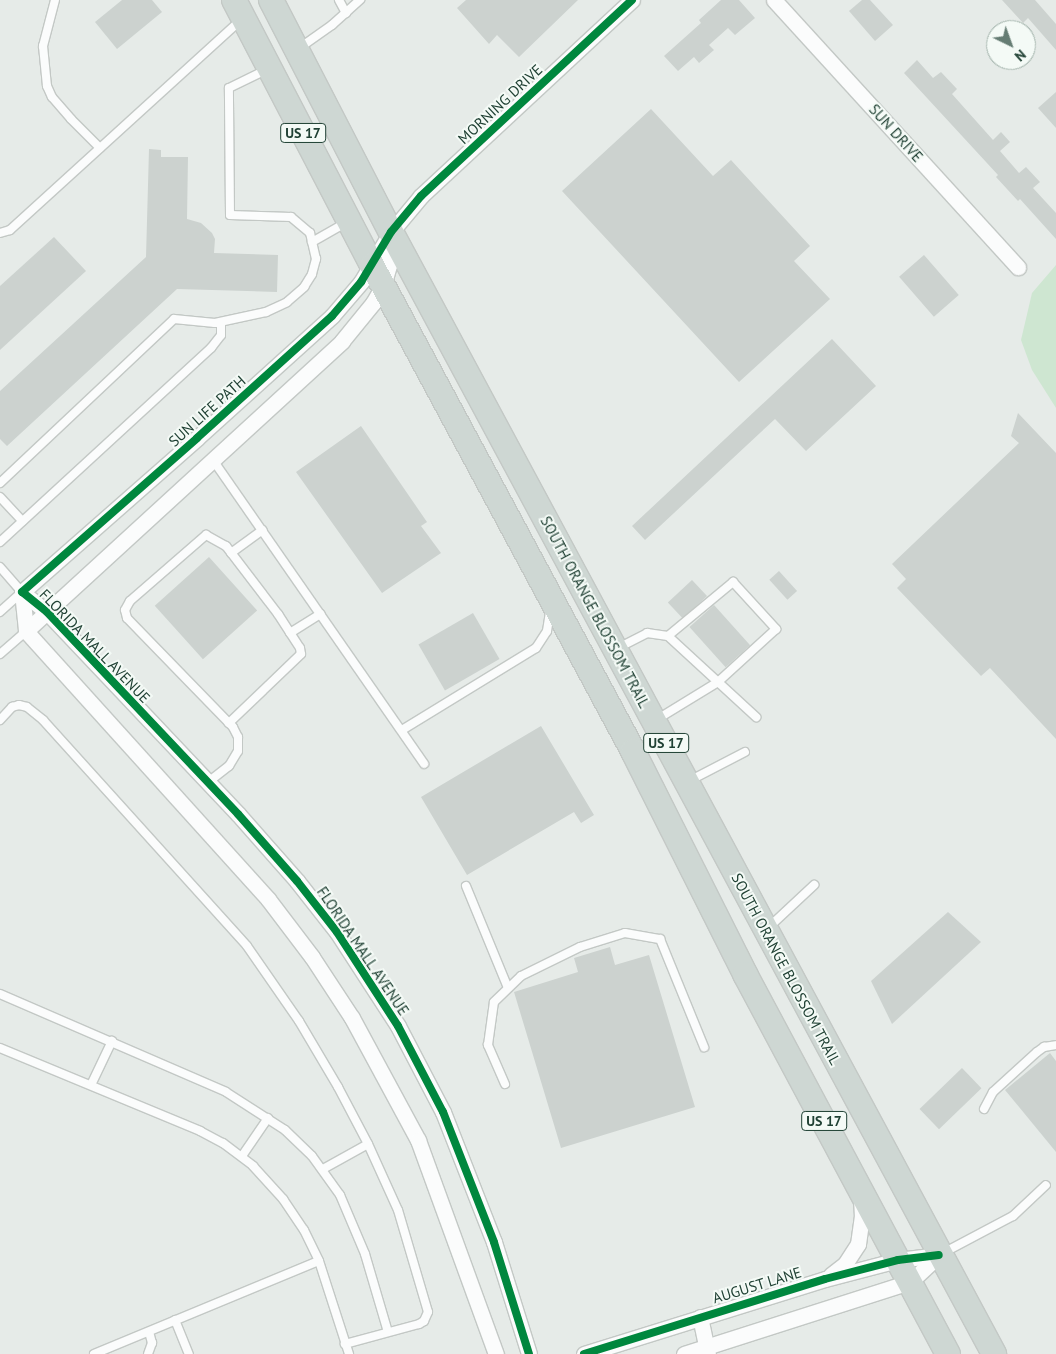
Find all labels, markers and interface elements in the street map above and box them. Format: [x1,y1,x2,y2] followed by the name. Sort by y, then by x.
[986,20,1036,70] north arrow
[1011,46,1030,65] text: N
[454,60,546,148] street label: MORNING DRIVE
[865,100,927,166] street label: SUN DRIVE
[279,122,327,144] road number: US 17
[165,372,249,450] street label: SUN LIFE PATH
[537,513,653,711] street label: SOUTH ORANGE BLOSSOM TRAIL
[35,585,155,707] street label: FLORIDA MALL AVENUE
[642,731,690,754] road number: US 17
[728,870,844,1068] street label: SOUTH ORANGE BLOSSOM TRAIL
[313,883,413,1019] street label: FLORIDA MALL AVENUE
[800,1110,848,1132] road number: US 17
[710,1263,804,1307] street label: AUGUST LANE

